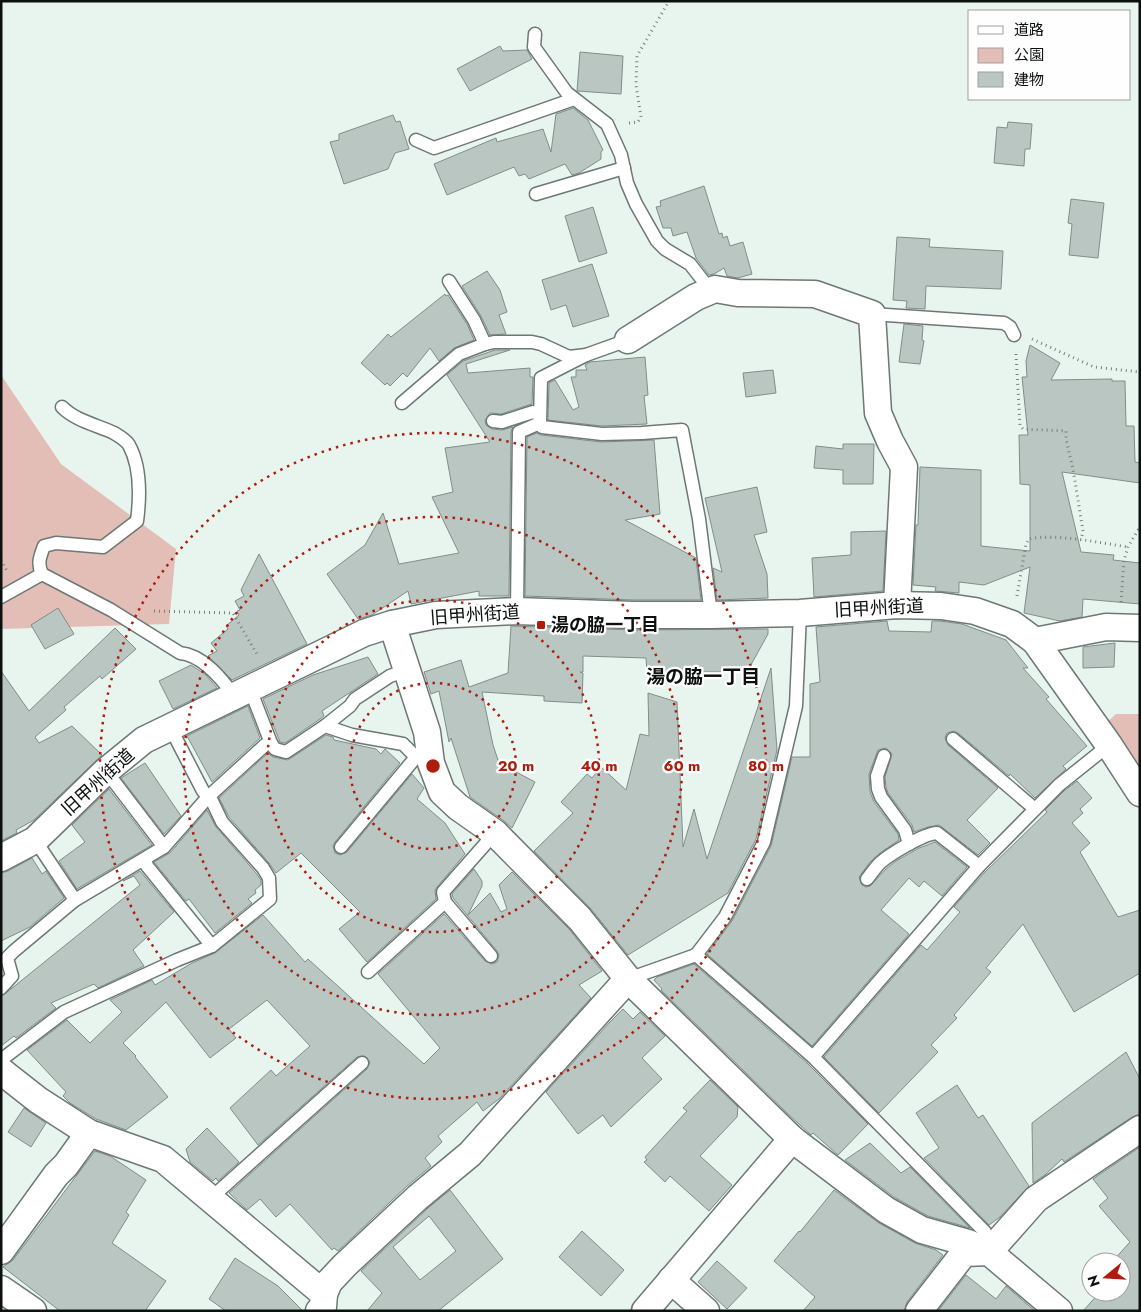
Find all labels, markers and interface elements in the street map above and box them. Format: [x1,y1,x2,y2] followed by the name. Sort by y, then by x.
[968,10,1131,100] legend
[1014,19,1044,41] text: 道路
[1014,44,1044,66] text: 公園
[1014,69,1044,91] text: 建物
[833,593,925,623] street label: 旧甲州街道
[429,599,521,631] street label: 旧甲州街道
[551,612,659,638] place label: 湯の脇一丁目
[535,619,547,631] marker: 湯の脇一丁目
[646,663,760,690] district label: 湯の脇一丁目
[56,742,140,822] street label: 旧甲州街道
[498,755,534,777] text: 20 m
[580,755,618,777] text: 40 m
[664,755,700,777] text: 60 m
[748,755,784,777] text: 80 m
[424,757,442,775] centre of rings
[1081,1252,1131,1302] north arrow
[1082,1273,1105,1289] text: N

